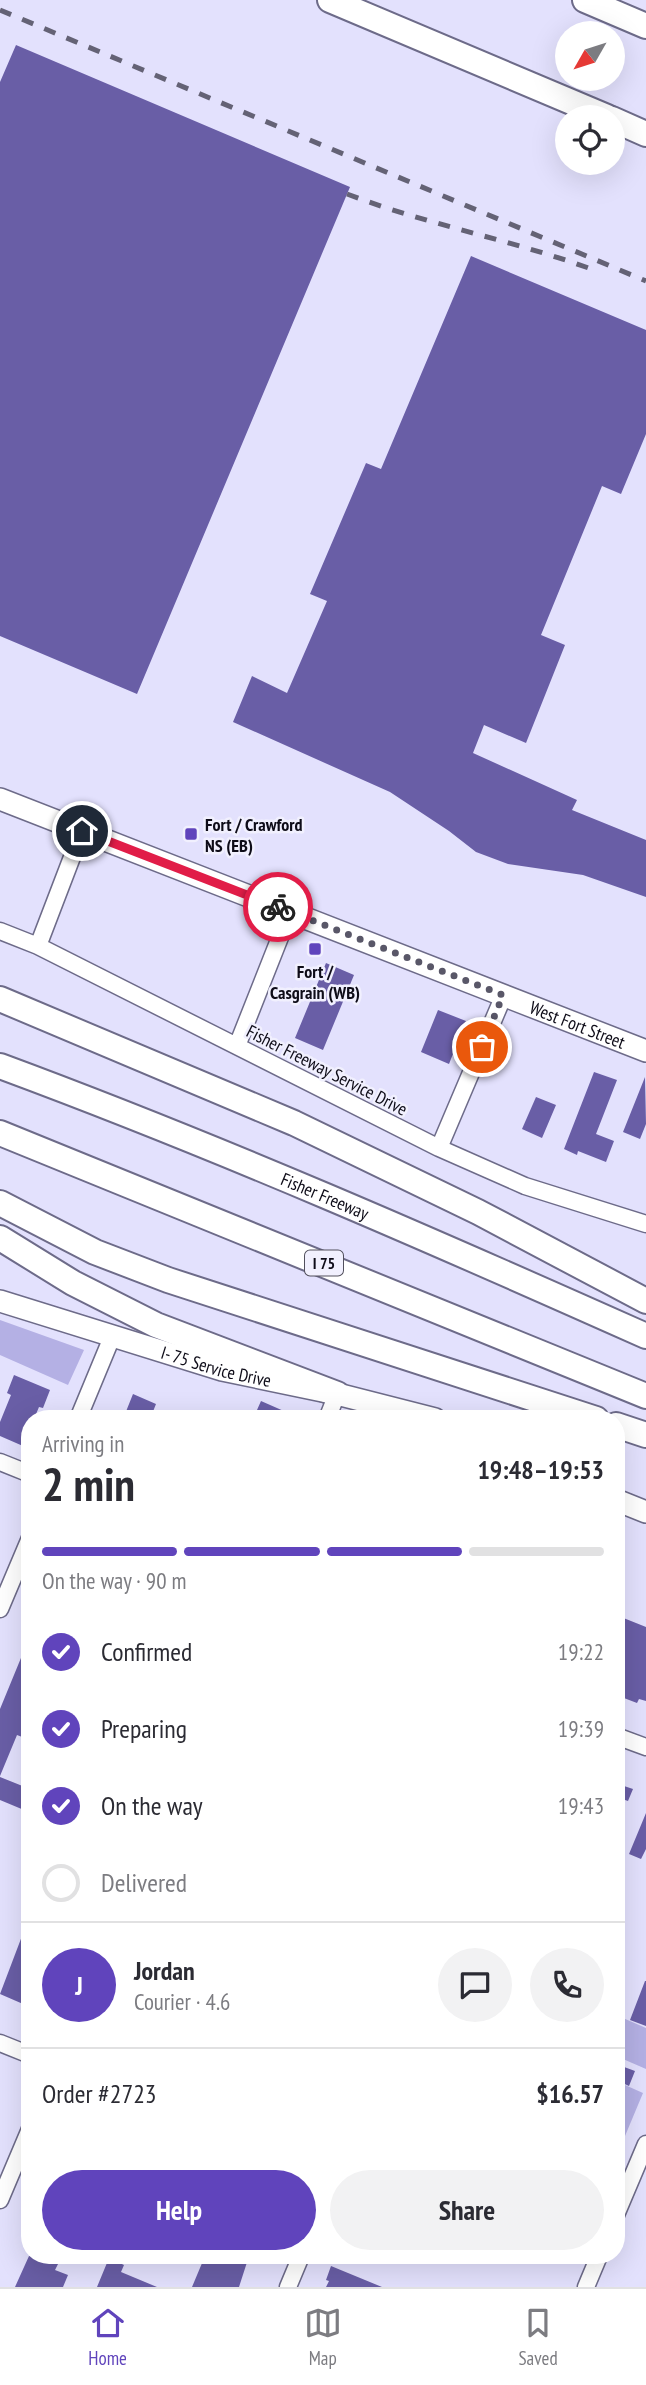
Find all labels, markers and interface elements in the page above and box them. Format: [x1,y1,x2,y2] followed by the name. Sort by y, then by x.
[555,21,625,91] north arrow
[555,21,625,175] map controls
[555,105,625,175] button: locate
[52,801,112,861] pin
[63,812,101,850] icon: home
[205,813,303,857] place label: Fort / Crawford NS (EB)
[183,826,199,842] marker: Fort / Crawford NS (EB)
[243,872,313,942] courier
[259,888,297,926] icon: bike
[307,941,323,957] marker: Fort / Casgrain (WB)
[270,960,360,1004] place label: Fort / Casgrain (WB)
[527,995,629,1053] street label: West Fort Street
[452,1017,512,1077] pin
[243,1019,411,1121] street label: Fisher Freeway Service Drive
[463,1028,501,1066] icon: bag
[278,1167,373,1225] street label: Fisher Freeway
[305,1250,343,1275] road number: I 75
[158,1340,273,1392] street label: I- 75 Service Drive
[42,1429,124,1458] text: Arriving in
[477,1453,604,1486] text: 19:48–19:53
[42,1454,135,1514] text: 2 min
[42,1566,186,1595] text: On the way · 90 m
[42,1633,80,1671] icon: check
[101,1635,192,1668] text: Confirmed
[558,1637,604,1666] text: 19:22
[42,1710,80,1748] icon: check
[101,1712,187,1745] text: Preparing
[558,1714,604,1743] text: 19:39
[42,1787,80,1825] icon: check
[101,1789,203,1822] text: On the way
[558,1791,604,1820] text: 19:43
[101,1866,187,1899] text: Delivered
[438,1948,512,2022] button: chat
[530,1948,604,2022] button: phone
[134,1954,195,1987] text: Jordan
[75,1969,83,2002] text: J
[134,1987,230,2016] text: Courier · 4.6
[42,2077,157,2110] text: Order #2723
[536,2077,604,2110] text: $16.57
[42,2170,316,2250] button: Help
[330,2170,604,2250] button: Share
[88,2304,127,2370] tab: Home
[304,2304,342,2370] tab: Map
[518,2304,558,2370] tab: Saved

